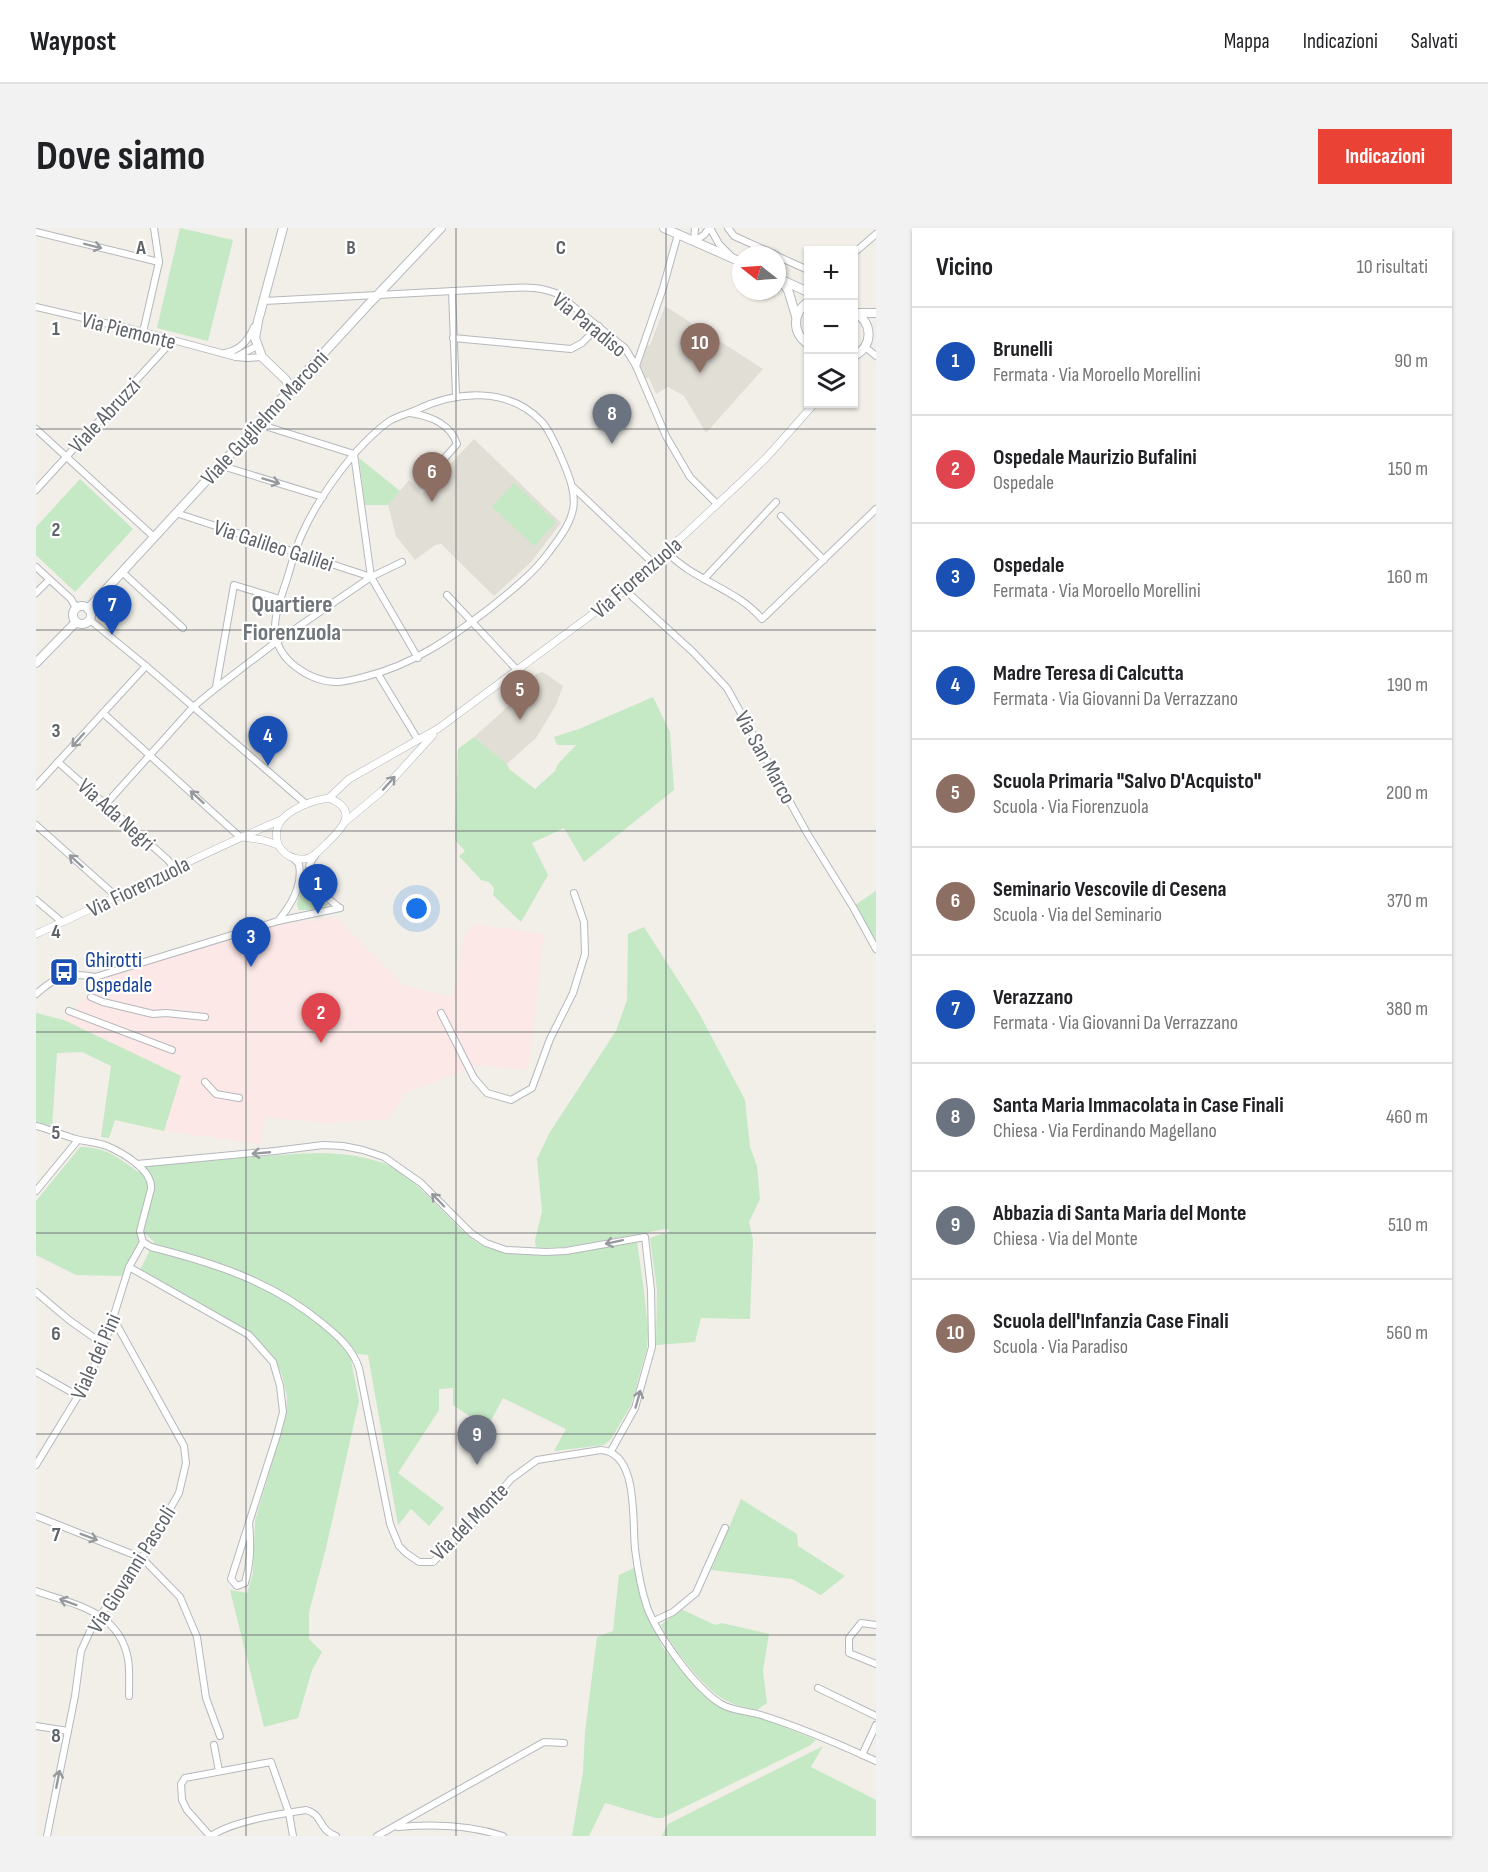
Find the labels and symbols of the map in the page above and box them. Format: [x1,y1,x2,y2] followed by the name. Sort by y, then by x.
[135,236,146,260] text: A
[346,236,356,260] text: B
[556,236,566,260] text: C
[83,240,102,252] one-way arrow
[732,246,786,300] north arrow
[546,287,632,363] street label: Via Paradiso
[79,307,179,356] street label: Via Piemonte
[52,317,60,341] text: 1
[680,324,720,373] pin: 10
[196,345,335,491] street label: Viale Guglielmo Marconi
[63,373,147,459] street label: Viale Abruzzi
[592,394,632,444] pin: 8
[412,452,452,502] pin: 6
[261,476,280,487] one-way arrow
[210,514,337,579] street label: Via Galileo Galilei
[52,518,60,542] text: 2
[586,532,688,625] street label: Via Fiorenzuola
[92,586,132,635] pin: 7
[243,590,341,647] district label: Quartiere Fiorenzuola
[500,670,540,720] pin: 5
[728,707,801,809] street label: Via San Marco
[248,716,288,766] pin: 4
[52,719,61,743] text: 3
[71,733,85,748] one-way arrow
[71,773,161,857] street label: Via Ada Negri
[382,776,396,791] one-way arrow
[190,790,205,804] one-way arrow
[83,851,194,924] street label: Via Fiorenzuola
[69,854,84,868] one-way arrow
[298,864,338,914] pin: 1
[402,894,431,923] your location
[232,918,270,967] pin: 3
[51,920,61,944] text: 4
[85,947,152,999] place label: Ghirotti Ospedale
[48,956,80,988] bus stop icon: Ghirotti Ospedale
[302,994,340,1043] pin: 2
[52,1121,61,1145] text: 5
[251,1148,271,1159] one-way arrow
[430,1193,445,1208] one-way arrow
[605,1237,625,1248] one-way arrow
[65,1309,127,1404] street label: Viale dei Pini
[51,1322,61,1346] text: 6
[633,1390,644,1409] one-way arrow
[458,1416,496,1465] pin: 9
[426,1478,515,1567] street label: Via del Monte
[82,1501,182,1638] street label: Via Giovanni Pascoli
[52,1523,61,1547] text: 7
[79,1532,98,1543] one-way arrow
[59,1596,78,1607] one-way arrow
[51,1724,61,1748] text: 8
[53,1769,64,1789] one-way arrow

